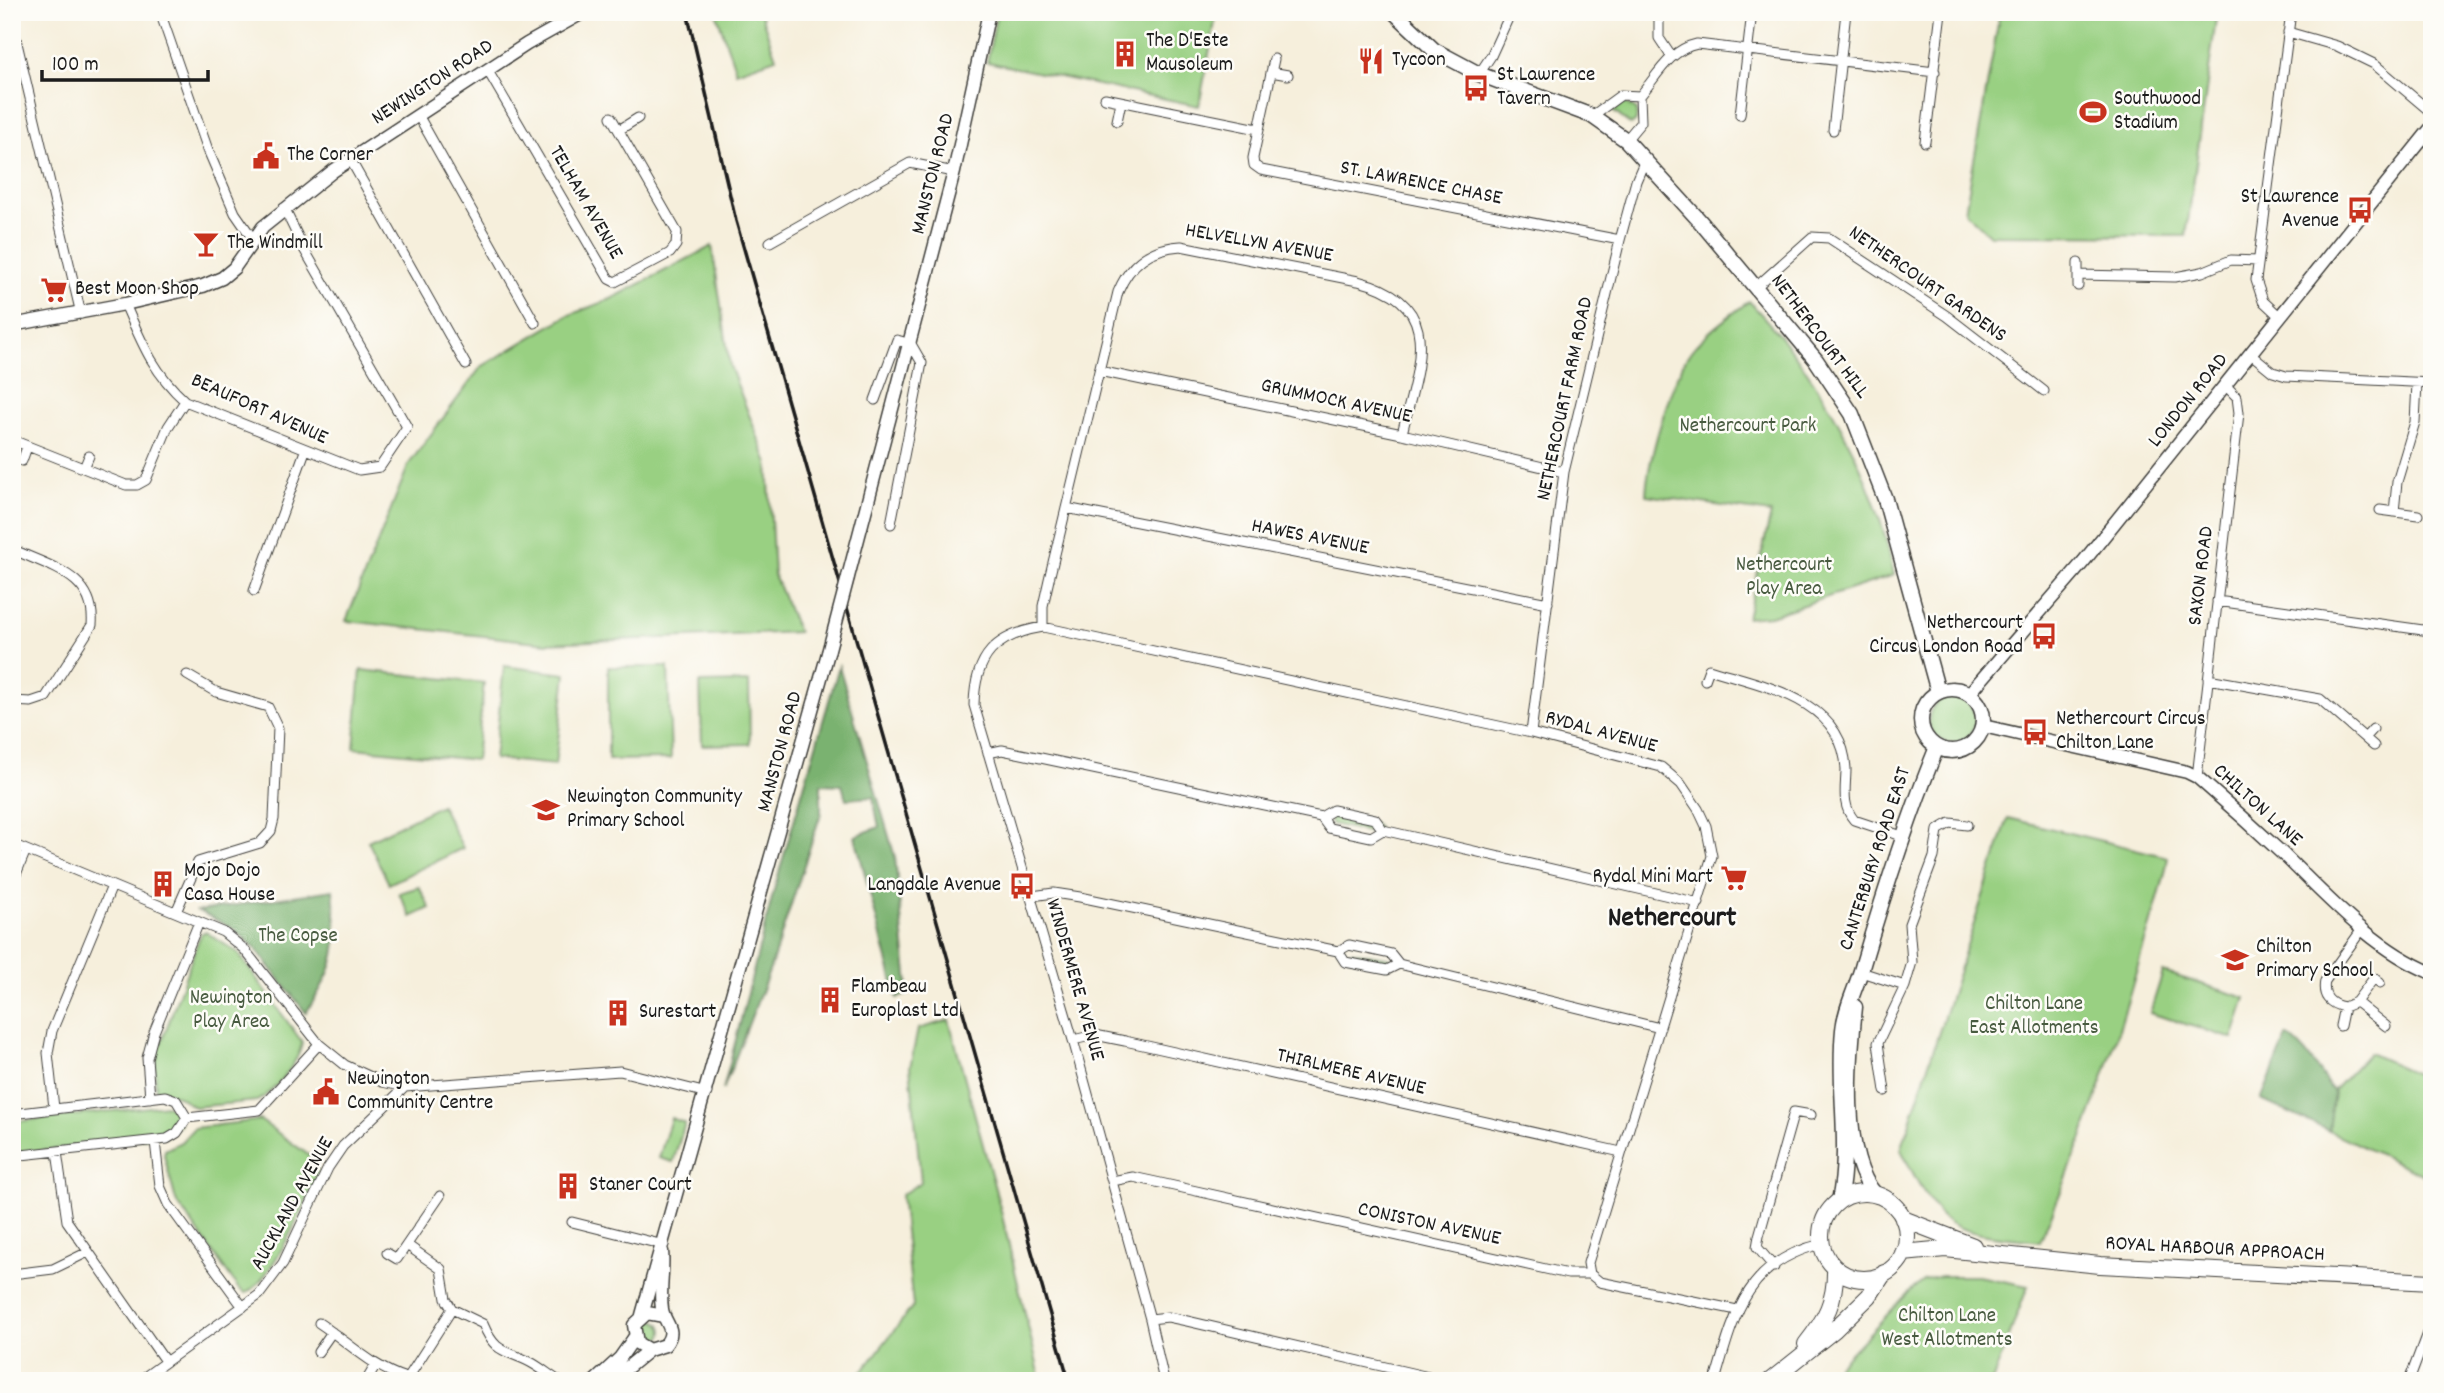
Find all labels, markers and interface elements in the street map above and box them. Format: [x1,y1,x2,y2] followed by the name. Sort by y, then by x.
[1146,27,1233,81] place label: The D'Este Mausoleum
[366,32,500,134] street label: NEWINGTON ROAD
[42,38,208,82] scale bar
[1110,39,1140,69] building icon: The D'Este Mausoleum
[1356,46,1386,76] restaurant icon: Tycoon
[1392,46,1446,76] place label: Tycoon
[52,51,99,81] text: 100 m
[1497,61,1595,115] place label: St Lawrence Tavern
[1461,73,1491,103] bus stop icon: St Lawrence Tavern
[2114,85,2201,139] place label: Southwood Stadium
[2078,97,2108,127] sports icon: Southwood Stadium
[904,110,964,238] street label: MANSTON ROAD
[251,141,281,171] public building icon: The Corner
[287,141,374,171] place label: The Corner
[540,141,630,266] street label: TELHAM AVENUE
[1337,154,1505,214] street label: ST. LAWRENCE CHASE
[2241,183,2339,237] place label: St Lawrence Avenue
[2345,195,2375,225] bus stop icon: St Lawrence Avenue
[1183,216,1336,272] street label: HELVELLYN AVENUE
[1842,219,2012,351] street label: NETHERCOURT GARDENS
[191,229,221,259] bar icon: The Windmill
[227,229,323,259] place label: The Windmill
[1762,268,1876,406] street label: NETHERCOURT HILL
[39,275,69,305] supermarket icon: Best Moon Shop
[75,275,199,305] place label: Best Moon Shop
[1530,294,1602,504] street label: NETHERCOURT FARM ROAD
[2142,347,2237,455] street label: LONDON ROAD
[186,366,333,454] street label: BEAUFORT AVENUE
[1258,371,1415,433] street label: GRUMMOCK AVENUE
[1680,412,1816,442] park label: Nethercourt Park
[1249,512,1372,564] street label: HAWES AVENUE
[2181,524,2223,627] street label: SAXON ROAD
[1736,551,1832,605] park label: Nethercourt Play Area
[1869,609,2023,663] place label: Nethercourt Circus London Road
[2029,621,2059,651] bus stop icon: Nethercourt Circus London Road
[751,688,812,816] street label: MANSTON ROAD
[1542,704,1661,762] street label: RYDAL AVENUE
[2056,705,2206,759] place label: Nethercourt Circus Chilton Lane
[2020,717,2050,747] bus stop icon: Nethercourt Circus Chilton Lane
[2205,757,2309,855] street label: CHILTON LANE
[1832,763,1920,955] street label: CANTERBURY ROAD EAST
[567,783,742,837] place label: Newington Community Primary School
[531,795,561,825] school or university icon: Newington Community Primary School
[184,857,275,911] place label: Mojo Dojo Casa House
[1593,863,1713,893] place label: Rydal Mini Mart
[1719,863,1749,893] supermarket icon: Rydal Mini Mart
[148,869,178,899] building icon: Mojo Dojo Casa House
[867,871,1001,901] place label: Langdale Avenue
[1007,871,1037,901] bus stop icon: Langdale Avenue
[1037,896,1112,1065] street label: WINDERMERE AVENUE
[1608,900,1737,940] district label: Nethercourt
[258,922,338,952] park label: The Copse
[2256,933,2374,987] place label: Chilton Primary School
[2220,945,2250,975] school or university icon: Chilton Primary School
[851,973,959,1027] place label: Flambeau Europlast Ltd
[190,984,272,1038] park label: Newington Play Area
[815,985,845,1015] building icon: Flambeau Europlast Ltd
[1969,990,2099,1044] park label: Chilton Lane East Allotments
[603,998,633,1028] building icon: Surestart
[639,998,717,1028] place label: Surestart
[1274,1041,1429,1105] street label: THIRLMERE AVENUE
[347,1065,493,1119] place label: Newington Community Centre
[311,1077,341,1107] public building icon: Newington Community Centre
[244,1131,342,1276] street label: AUCKLAND AVENUE
[553,1171,583,1201] building icon: Staner Court
[589,1171,692,1201] place label: Staner Court
[1355,1195,1504,1255] street label: CONISTON AVENUE
[2104,1229,2326,1271] street label: ROYAL HARBOUR APPROACH
[1881,1302,2013,1356] park label: Chilton Lane West Allotments

